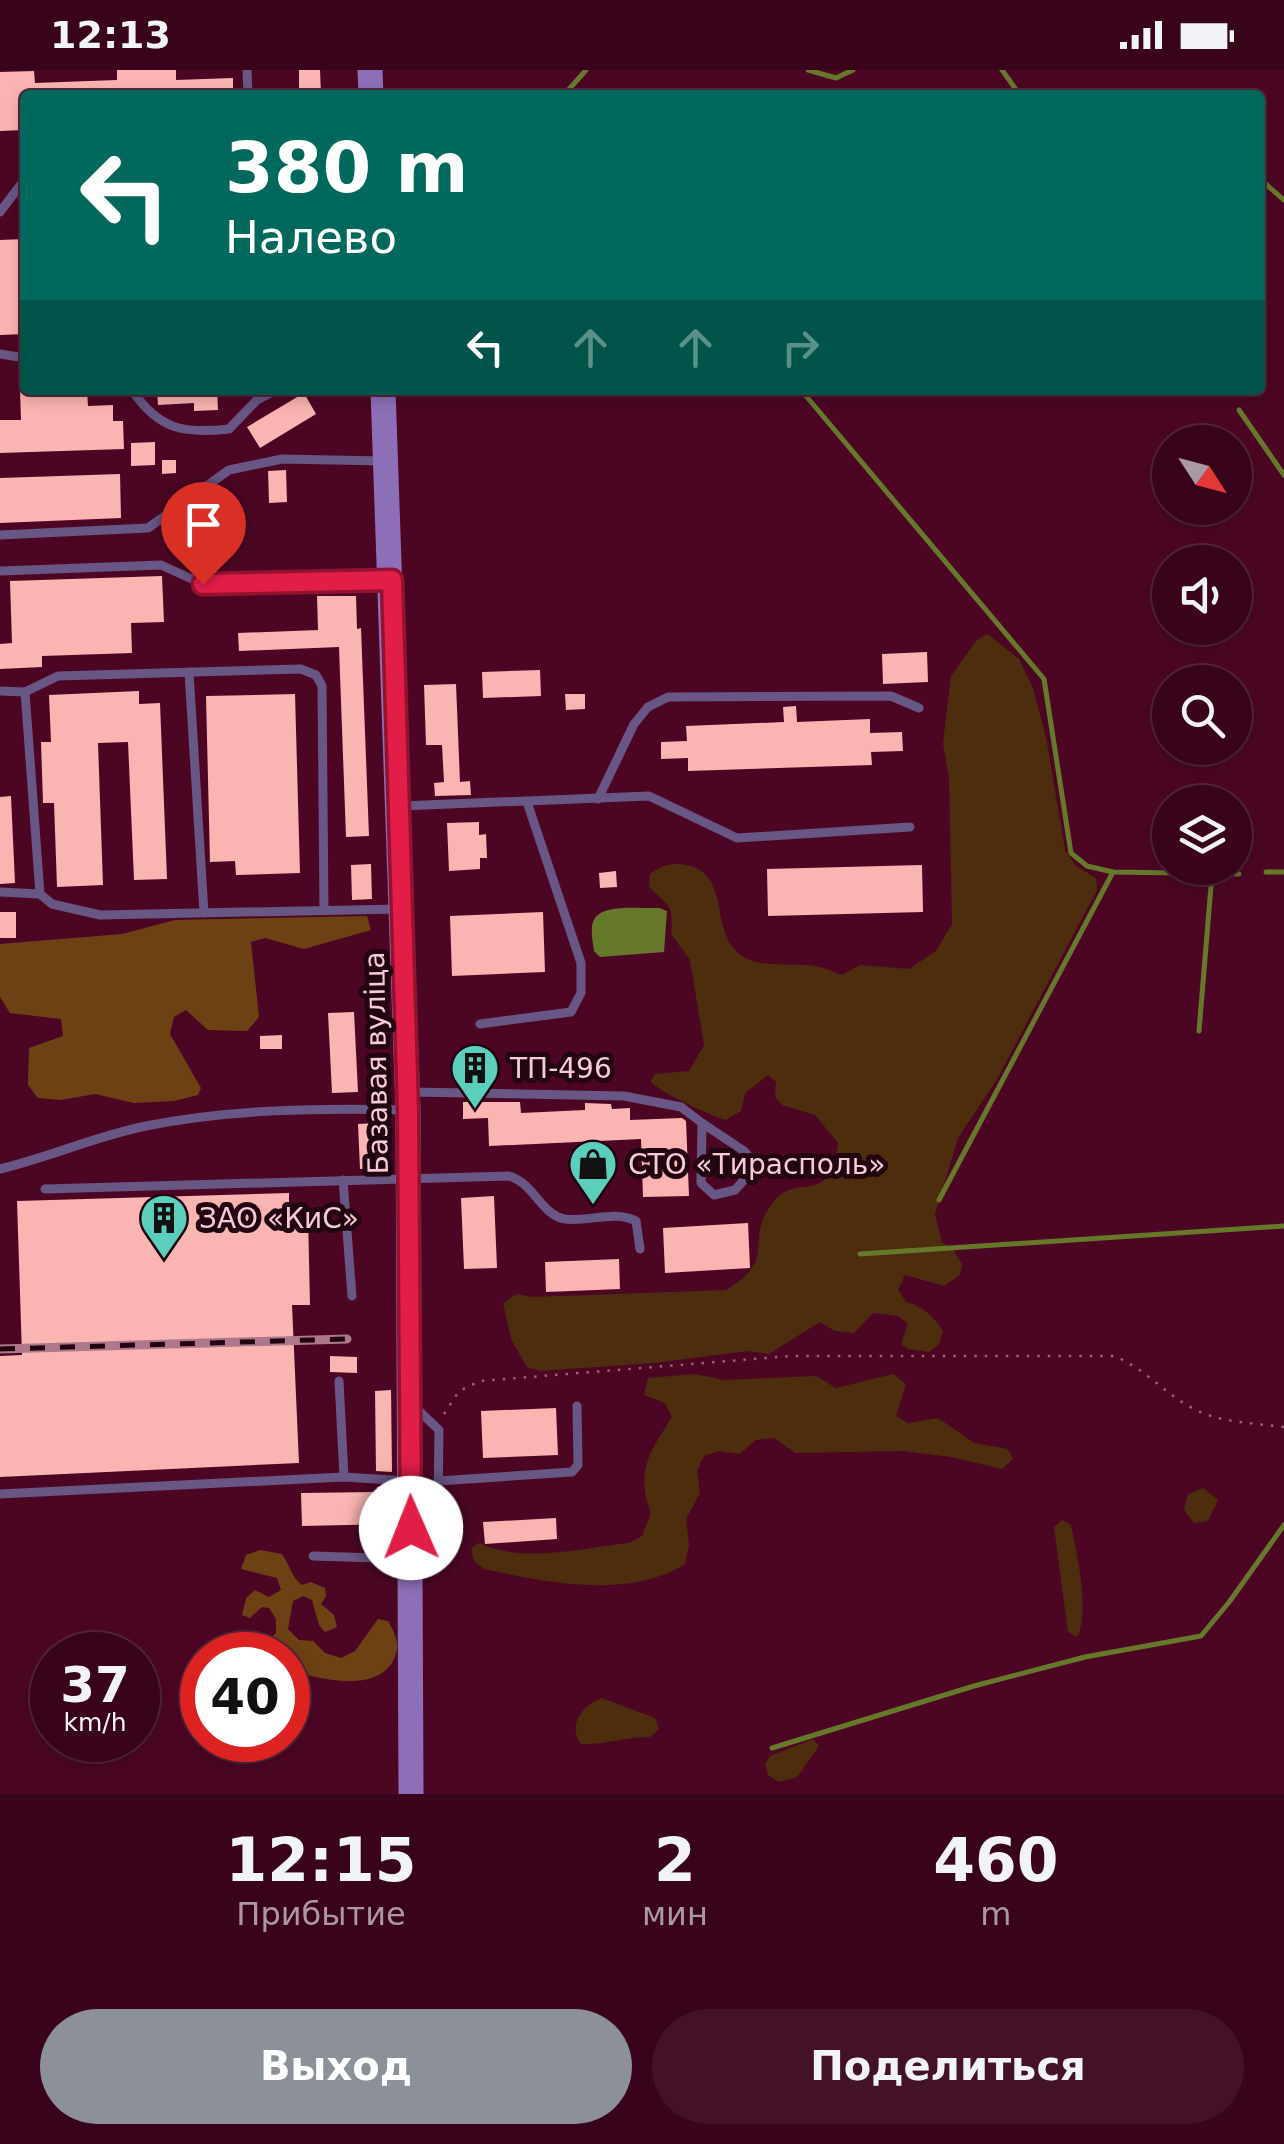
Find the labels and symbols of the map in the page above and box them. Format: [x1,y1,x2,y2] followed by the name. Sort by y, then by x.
[1152,425,1252,525] north arrow
[161,482,246,585] pin
[358,951,395,1175] street label: Базавая вуліца
[449,1042,501,1110] building icon: ТП-496
[509,1052,612,1085] place label: ТП-496
[567,1138,619,1206] shop icon: СТО «Тирасполь»
[628,1148,885,1181] place label: СТО «Тирасполь»
[138,1192,190,1260] building icon: ЗАО «КиС»
[199,1202,359,1235] place label: ЗАО «КиС»
[359,1476,463,1580] position arrow
[180,1632,310,1762] speed limit sign: 40

